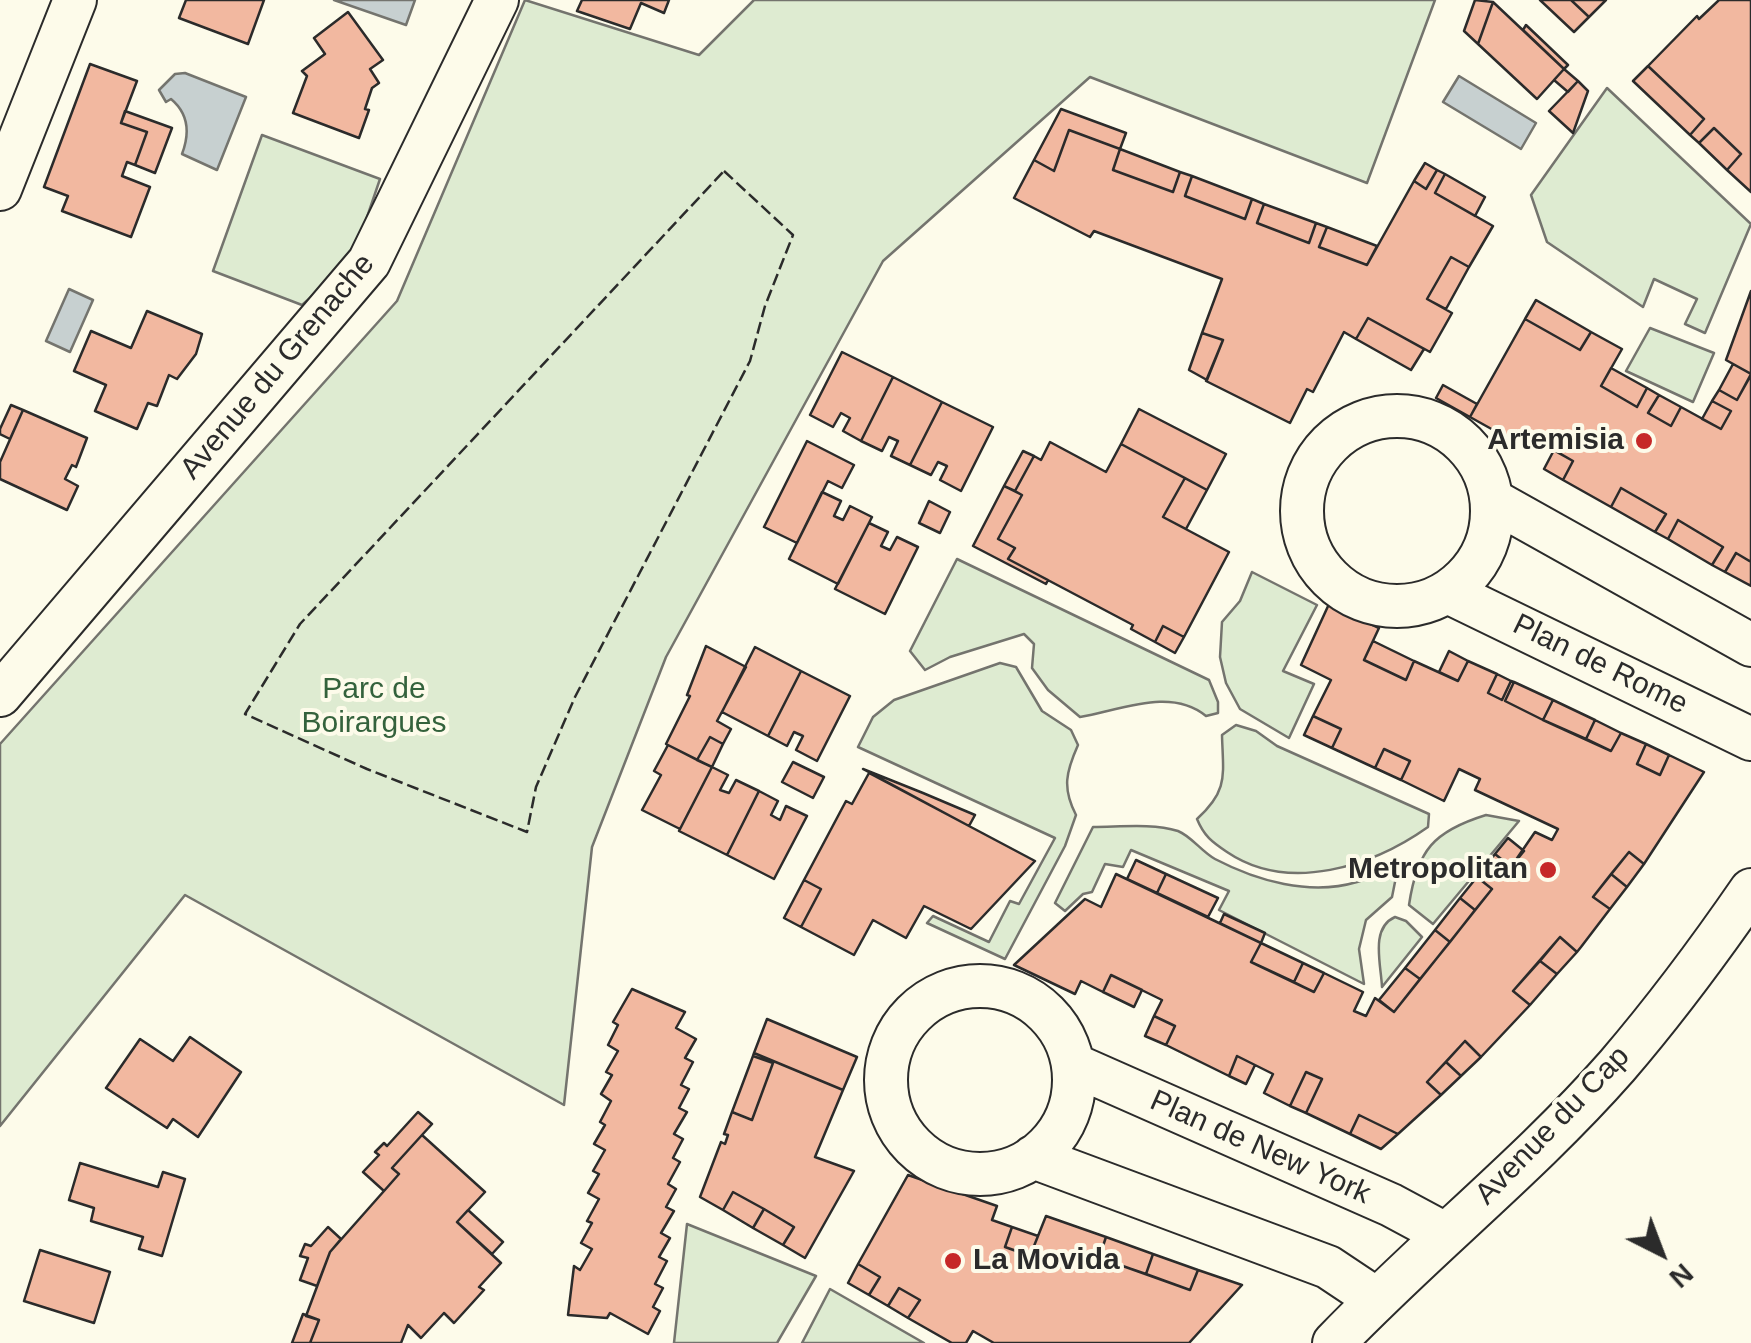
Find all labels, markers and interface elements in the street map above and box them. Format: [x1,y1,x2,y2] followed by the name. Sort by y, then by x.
[173,247,383,487] street label: Avenue du Grenache
[1487,423,1624,459] place label: Artemisia
[1633,430,1655,452] marker: Artemisia
[1507,607,1693,723] street label: Plan de Rome
[301,672,447,742] park label: Parc de Boirargues
[1348,852,1528,888] place label: Metropolitan
[1537,859,1559,881] marker: Metropolitan
[1468,1039,1638,1213] street label: Avenue du Cap
[1144,1083,1376,1213] street label: Plan de New York
[1611,1203,1711,1303] north arrow
[973,1243,1120,1279] place label: La Movida
[942,1250,964,1272] marker: La Movida
[1664,1257,1699,1294] text: N

